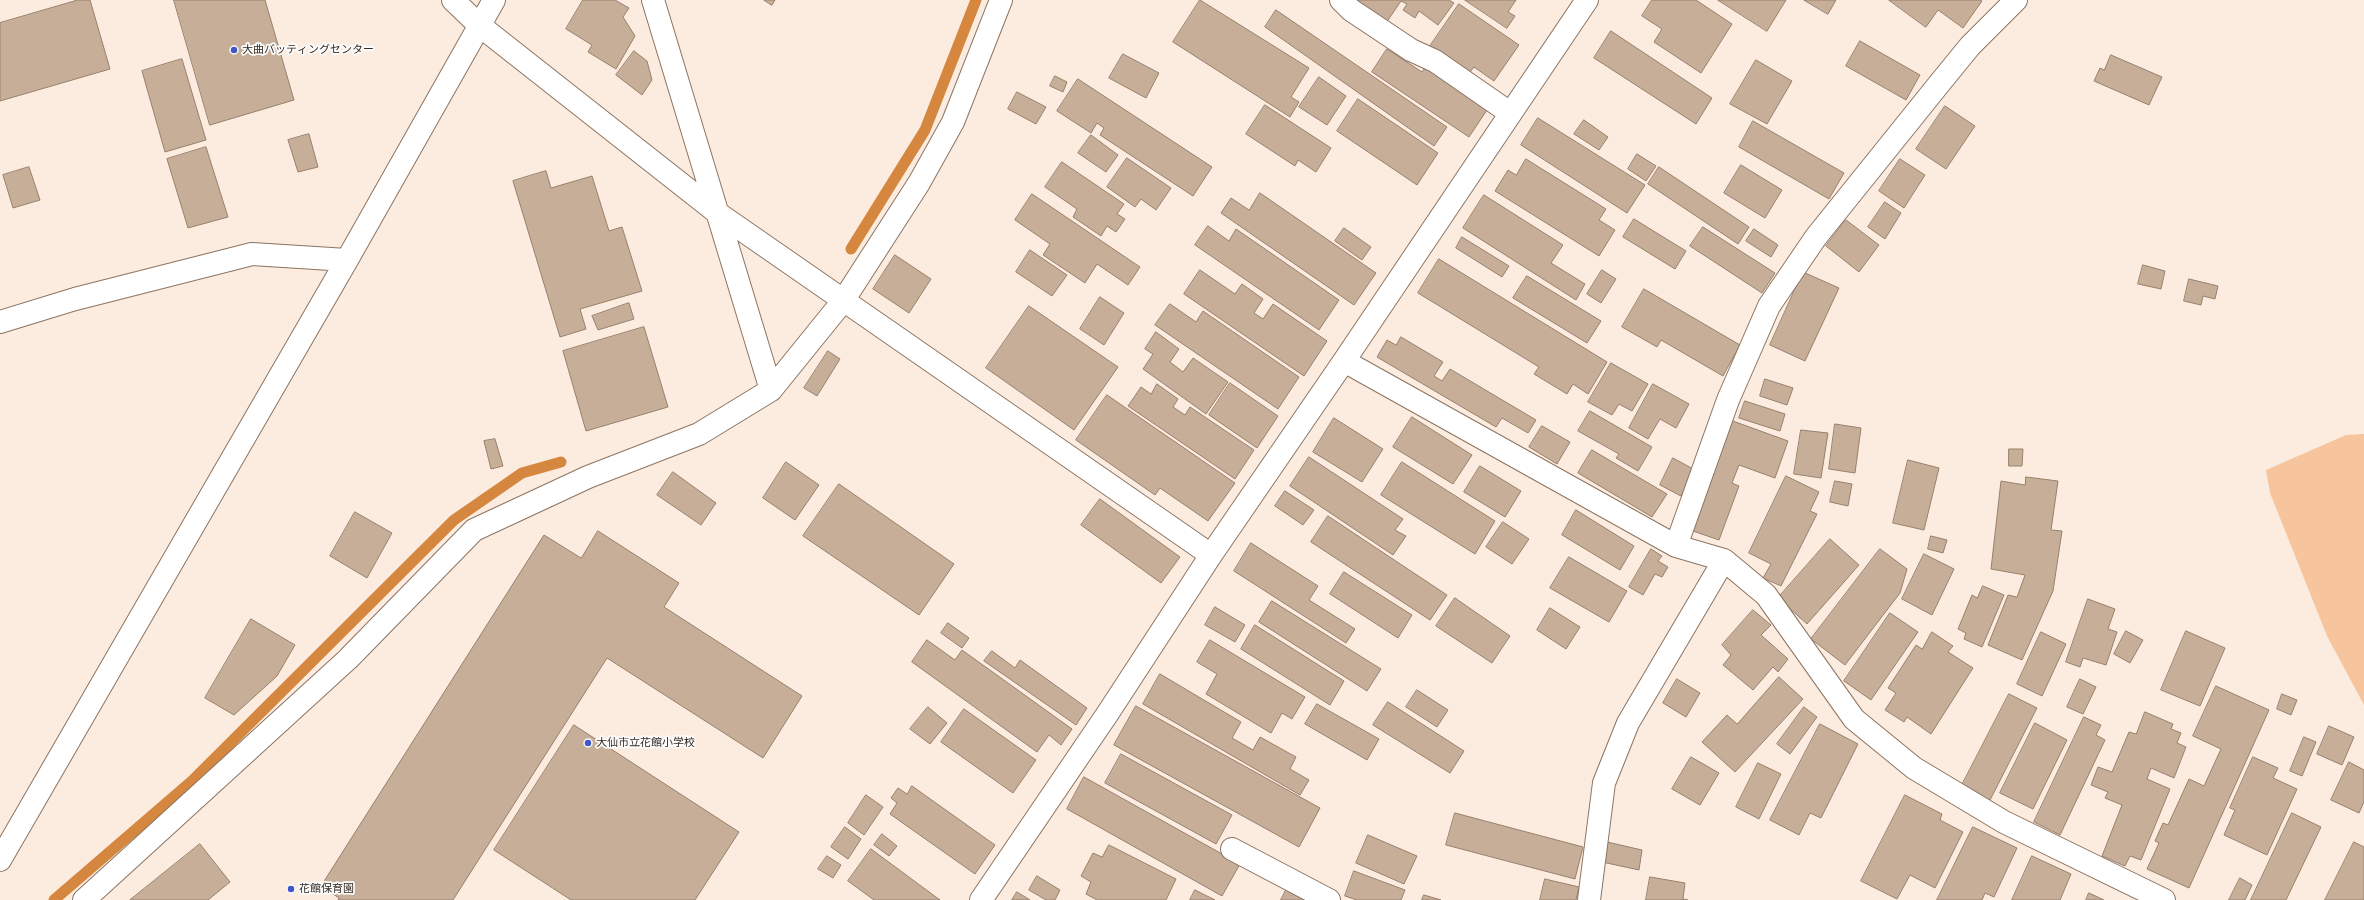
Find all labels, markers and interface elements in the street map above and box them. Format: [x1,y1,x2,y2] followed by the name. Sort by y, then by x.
[242,43,374,57] place label: 大曲バッティングセンター
[229,45,239,55] marker: 大曲バッティングセンター
[596,736,695,750] place label: 大仙市立花館小学校
[583,738,593,748] marker: 大仙市立花館小学校
[299,882,354,896] place label: 花館保育園
[286,884,296,894] marker: 花館保育園

